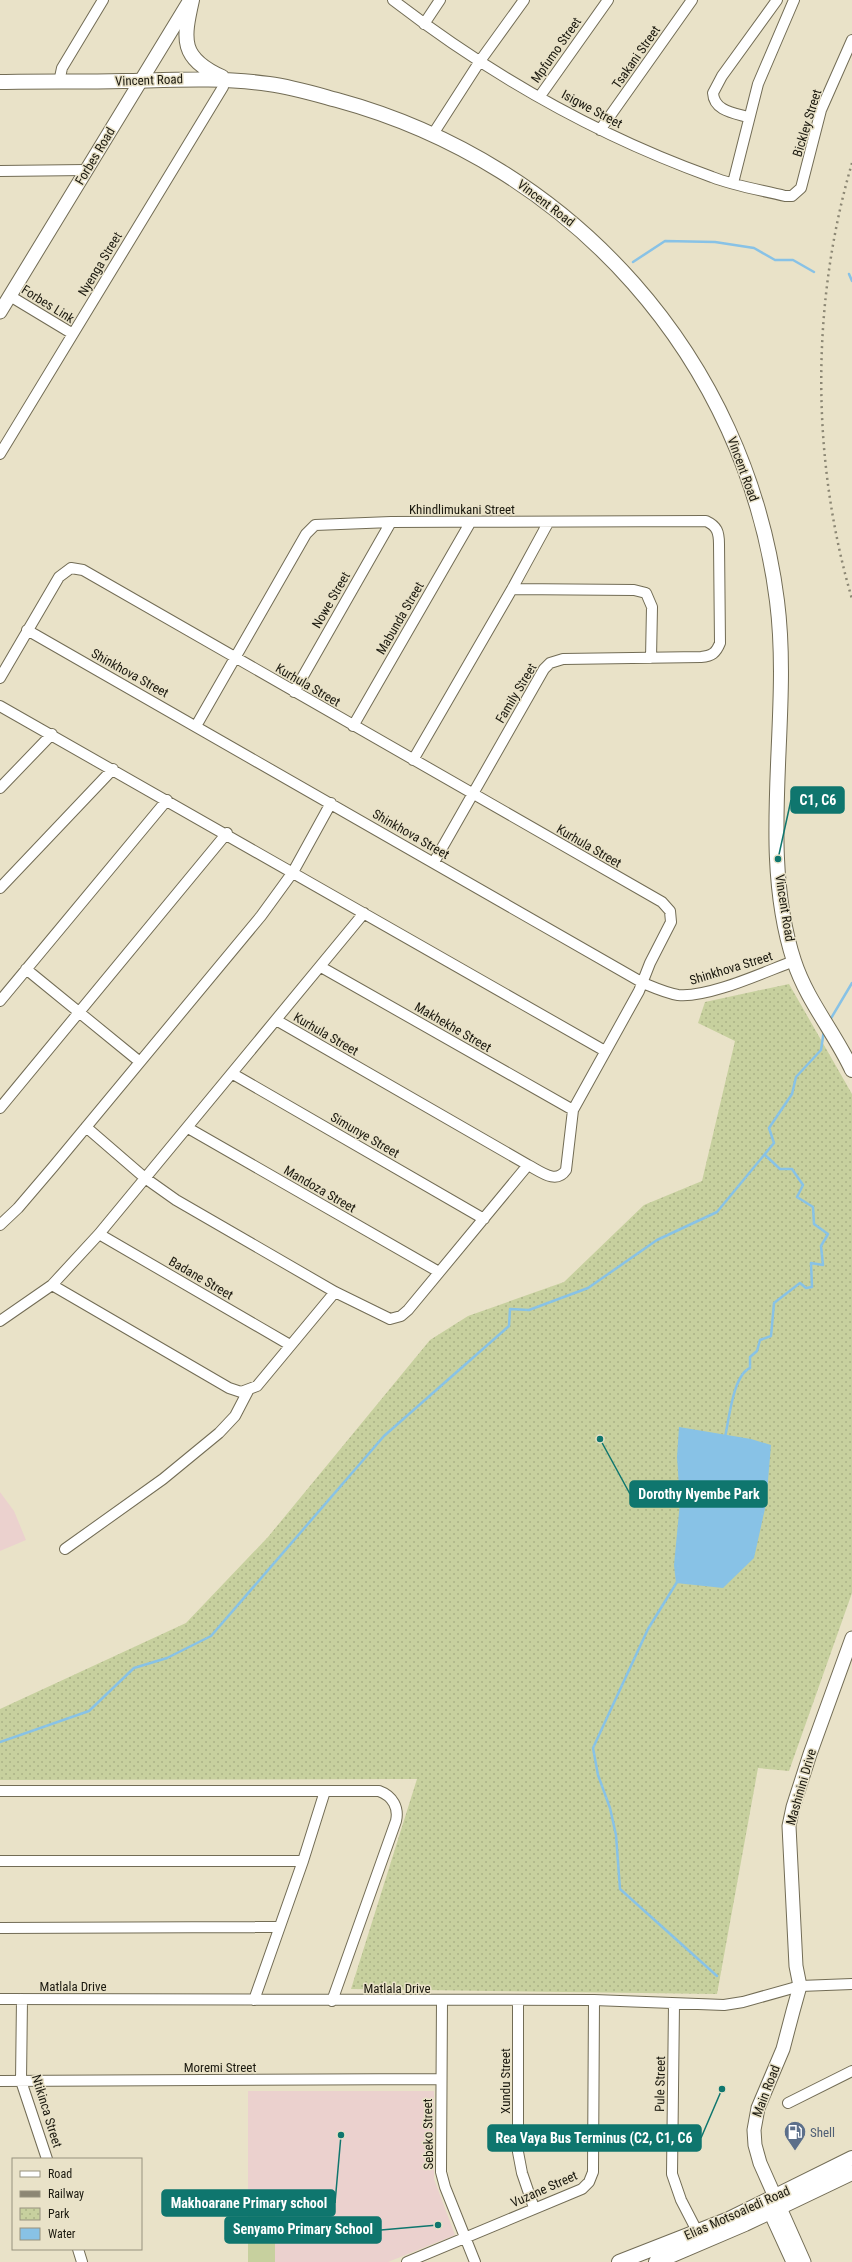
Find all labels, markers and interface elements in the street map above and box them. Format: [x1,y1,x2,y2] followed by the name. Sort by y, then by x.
[528,14,584,86] street label: Mpfumo Street
[609,23,663,91] street label: Tsakani Street
[115,71,183,89] street label: Vincent Road
[559,87,625,131] street label: Isigwe Street
[790,87,824,159] street label: Bickley Street
[72,125,118,187] street label: Forbes Road
[514,177,578,229] street label: Vincent Road
[75,229,125,299] street label: Nyenga Street
[19,282,77,326] street label: Forbes Link
[724,435,762,503] street label: Vincent Road
[409,502,515,517] street label: Khindlimukani Street
[309,569,353,631] street label: Nowe Street
[373,579,427,657] street label: Mabunda Street
[89,646,171,700] street label: Shinkhova Street
[273,660,343,710] street label: Kurhula Street
[492,660,540,726] street label: Family Street
[791,787,844,813] callout: C1, C6
[800,792,836,808] text: C1, C6
[370,806,452,862] street label: Shinkhova Street
[554,821,624,871] street label: Kurhula Street
[772,873,798,943] street label: Vincent Road
[688,948,774,988] street label: Shinkhova Street
[412,999,494,1055] street label: Makhekhe Street
[291,1009,361,1059] street label: Kurhula Street
[328,1109,402,1161] street label: Simunye Street
[281,1162,359,1216] street label: Mandoza Street
[166,1254,236,1303] street label: Badane Street
[630,1481,767,1507] callout: Dorothy Nyembe Park
[638,1486,760,1502] text: Dorothy Nyembe Park
[783,1747,819,1827] street label: Mashinini Drive
[39,1979,107,1994] street label: Matlala Drive
[363,1981,431,1996] street label: Matlala Drive
[498,2048,513,2114] street label: Xundu Street
[652,2056,668,2112] street label: Pule Street
[184,2060,256,2075] street label: Moremi Street
[749,2063,783,2119] street label: Main Road
[29,2073,65,2150] street label: Ntikinca Street
[420,2098,436,2170] street label: Sebeko Street
[782,2119,808,2152] fuel station icon: Shell
[488,2125,701,2151] callout: Rea Vaya Bus Terminus (C2, C1, C6
[810,2125,835,2140] place label: Shell
[496,2130,692,2147] text: Rea Vaya Bus Terminus (C2, C1, C6
[12,2158,142,2250] legend
[48,2167,72,2181] text: Road
[508,2168,580,2210] street label: Vuzane Street
[682,2183,792,2243] street label: Elias Motsoaledi Road
[48,2187,84,2201] text: Railway
[162,2190,335,2216] callout: Makhoarane Primary school
[171,2195,327,2211] text: Makhoarane Primary school
[48,2207,70,2221] text: Park
[225,2217,381,2243] callout: Senyamo Primary School
[233,2221,373,2237] text: Senyamo Primary School
[48,2227,76,2241] text: Water

